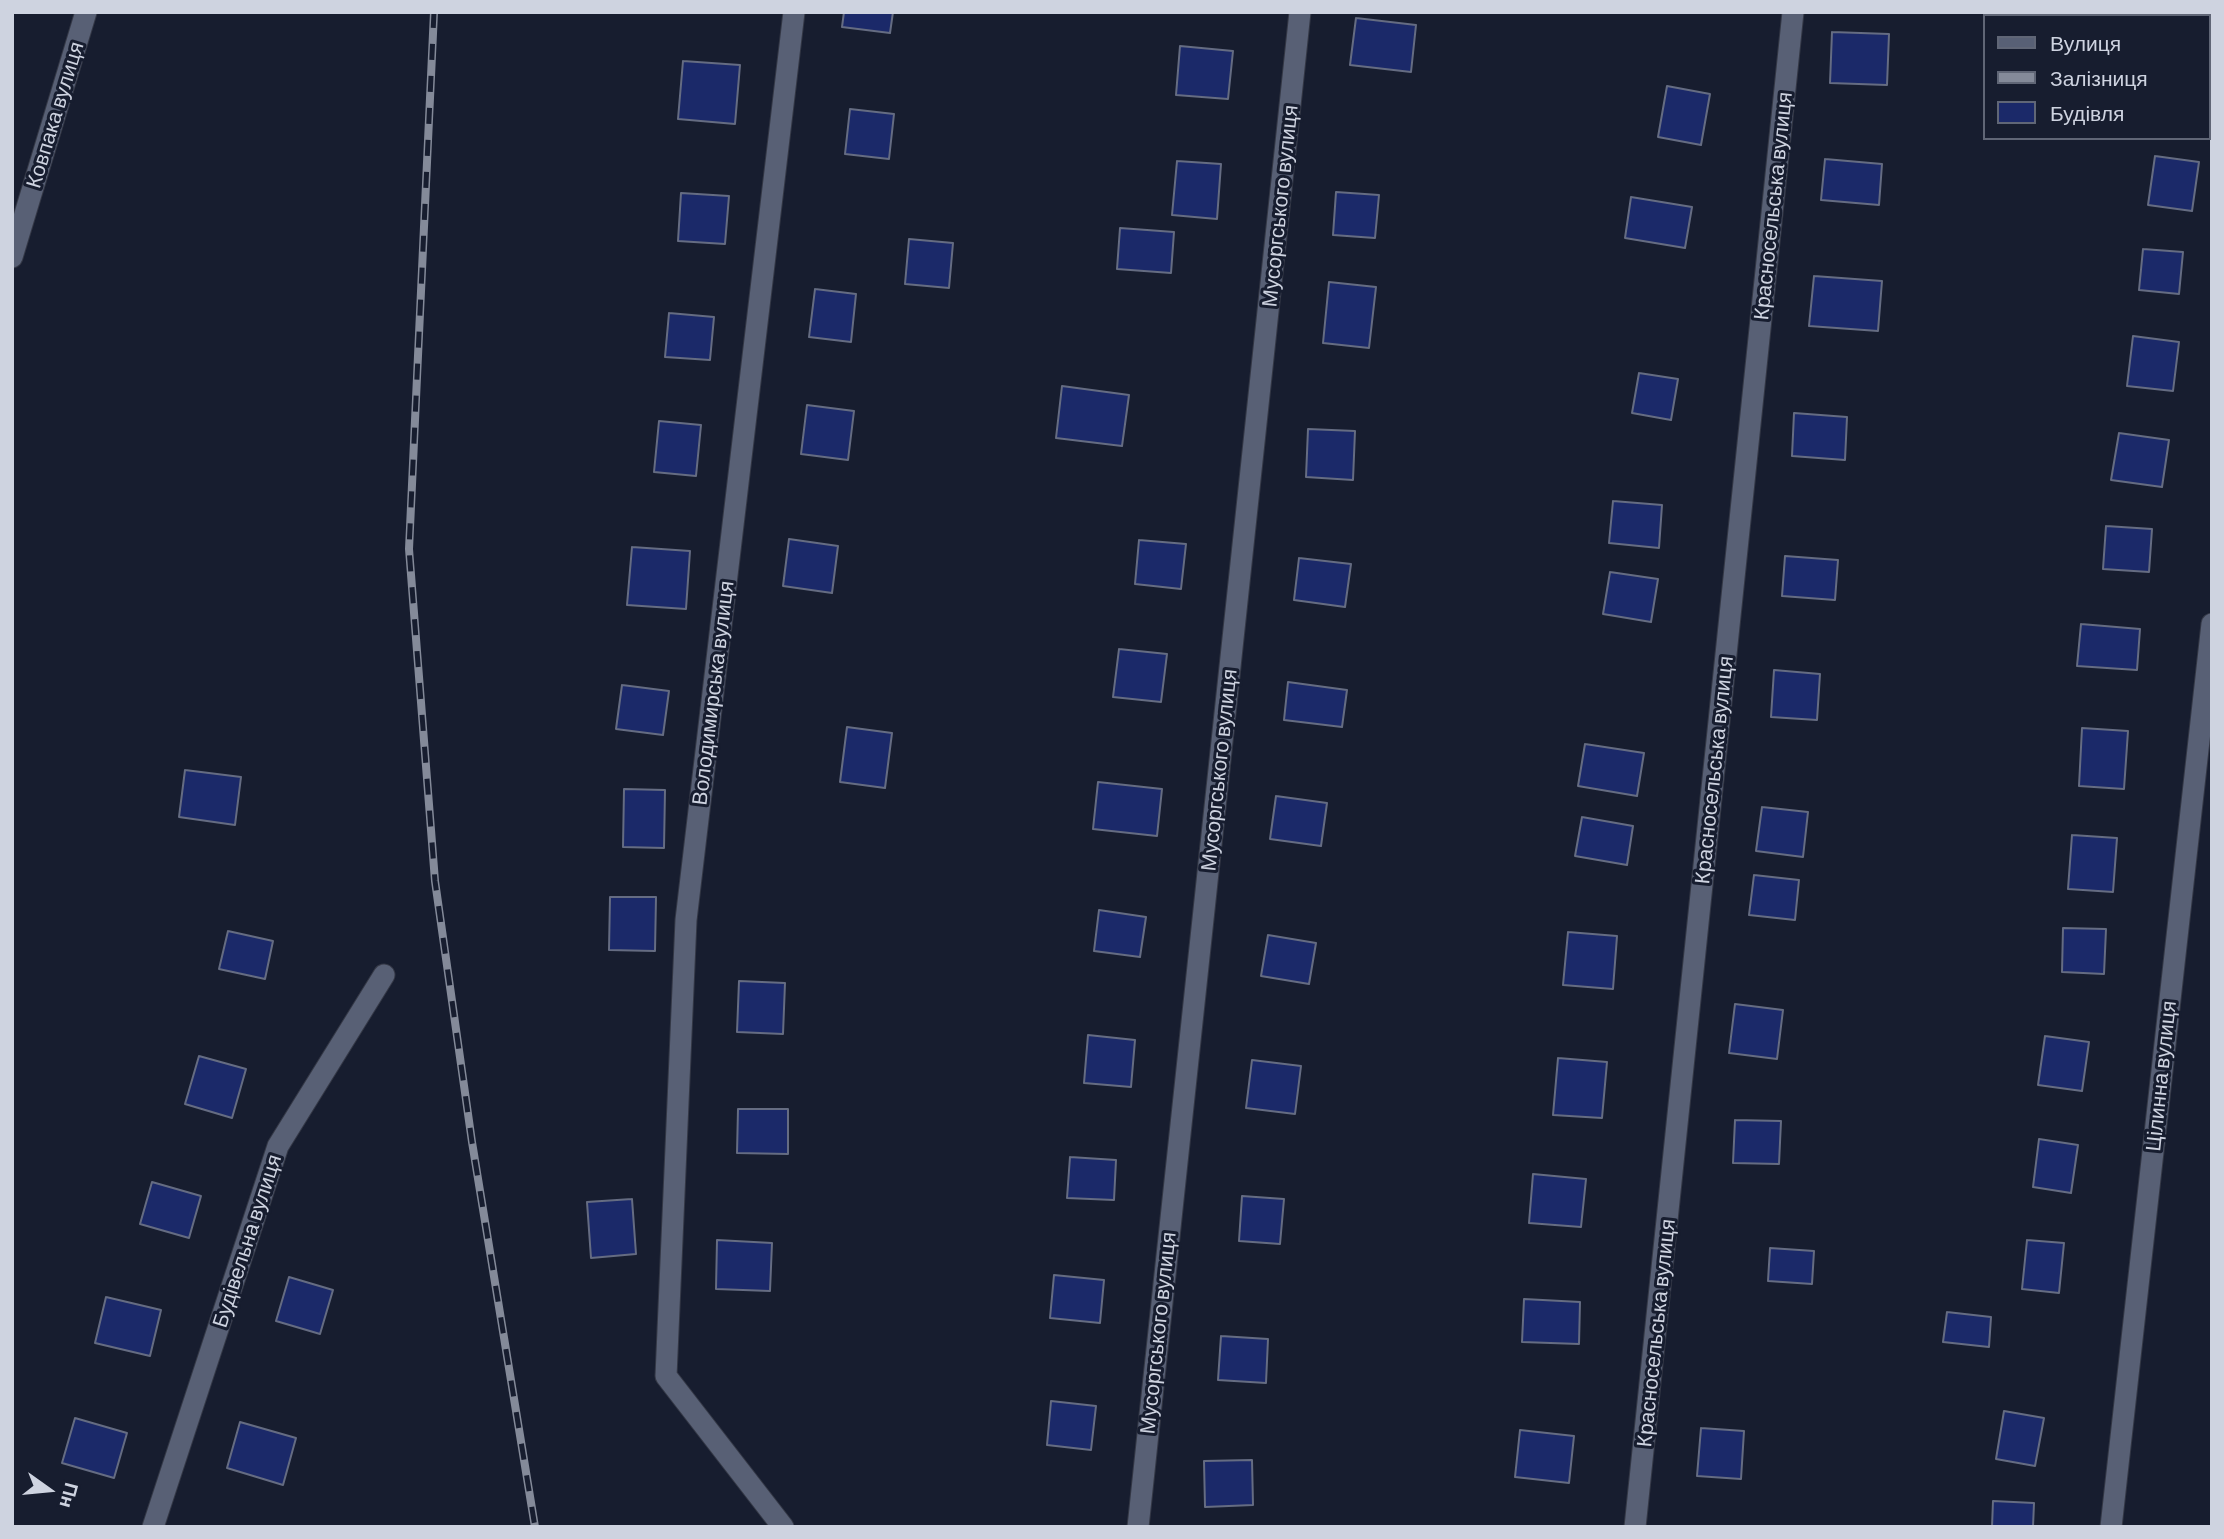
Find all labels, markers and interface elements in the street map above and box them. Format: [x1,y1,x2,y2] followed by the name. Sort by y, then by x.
[1982,14,2210,140] legend
[2050,30,2121,55] text: Вулиця
[21,39,89,191] street label: Ковпака вулиця
[2050,65,2148,90] text: Залізниця
[1748,91,1798,321] street label: Красносельська вулиця
[2050,100,2124,125] text: Будівля
[1257,104,1303,308] street label: Мусоргського вулиця
[687,579,739,807] street label: Володимирська вулиця
[1689,655,1739,885] street label: Красносельська вулиця
[1196,668,1242,872] street label: Мусоргського вулиця
[2141,999,2181,1153] street label: Цілинна вулиця
[207,1151,287,1331] street label: Будівельна вулиця
[1631,1218,1681,1448] street label: Красносельська вулиця
[1135,1231,1181,1435] street label: Мусоргського вулиця
[14,1455,84,1525] north arrow
[55,1480,84,1511] text: Пн

